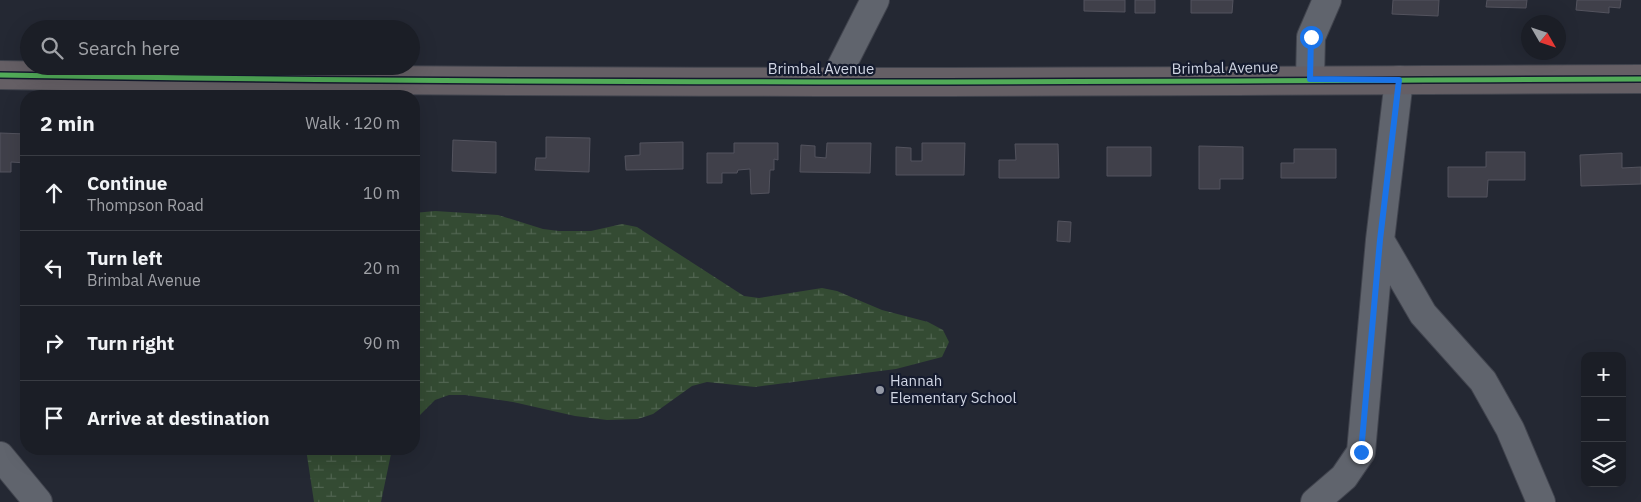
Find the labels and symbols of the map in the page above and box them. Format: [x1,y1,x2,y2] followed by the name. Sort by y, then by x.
[1521,15,1566,60] north arrow
[1300,26,1323,49] route start
[1172,57,1278,78] street label: Brimbal Avenue
[768,59,874,78] street label: Brimbal Avenue
[890,371,1017,407] place label: Hannah Elementary School
[874,384,886,396] marker: Hannah Elementary School
[1350,441,1373,464] route end

